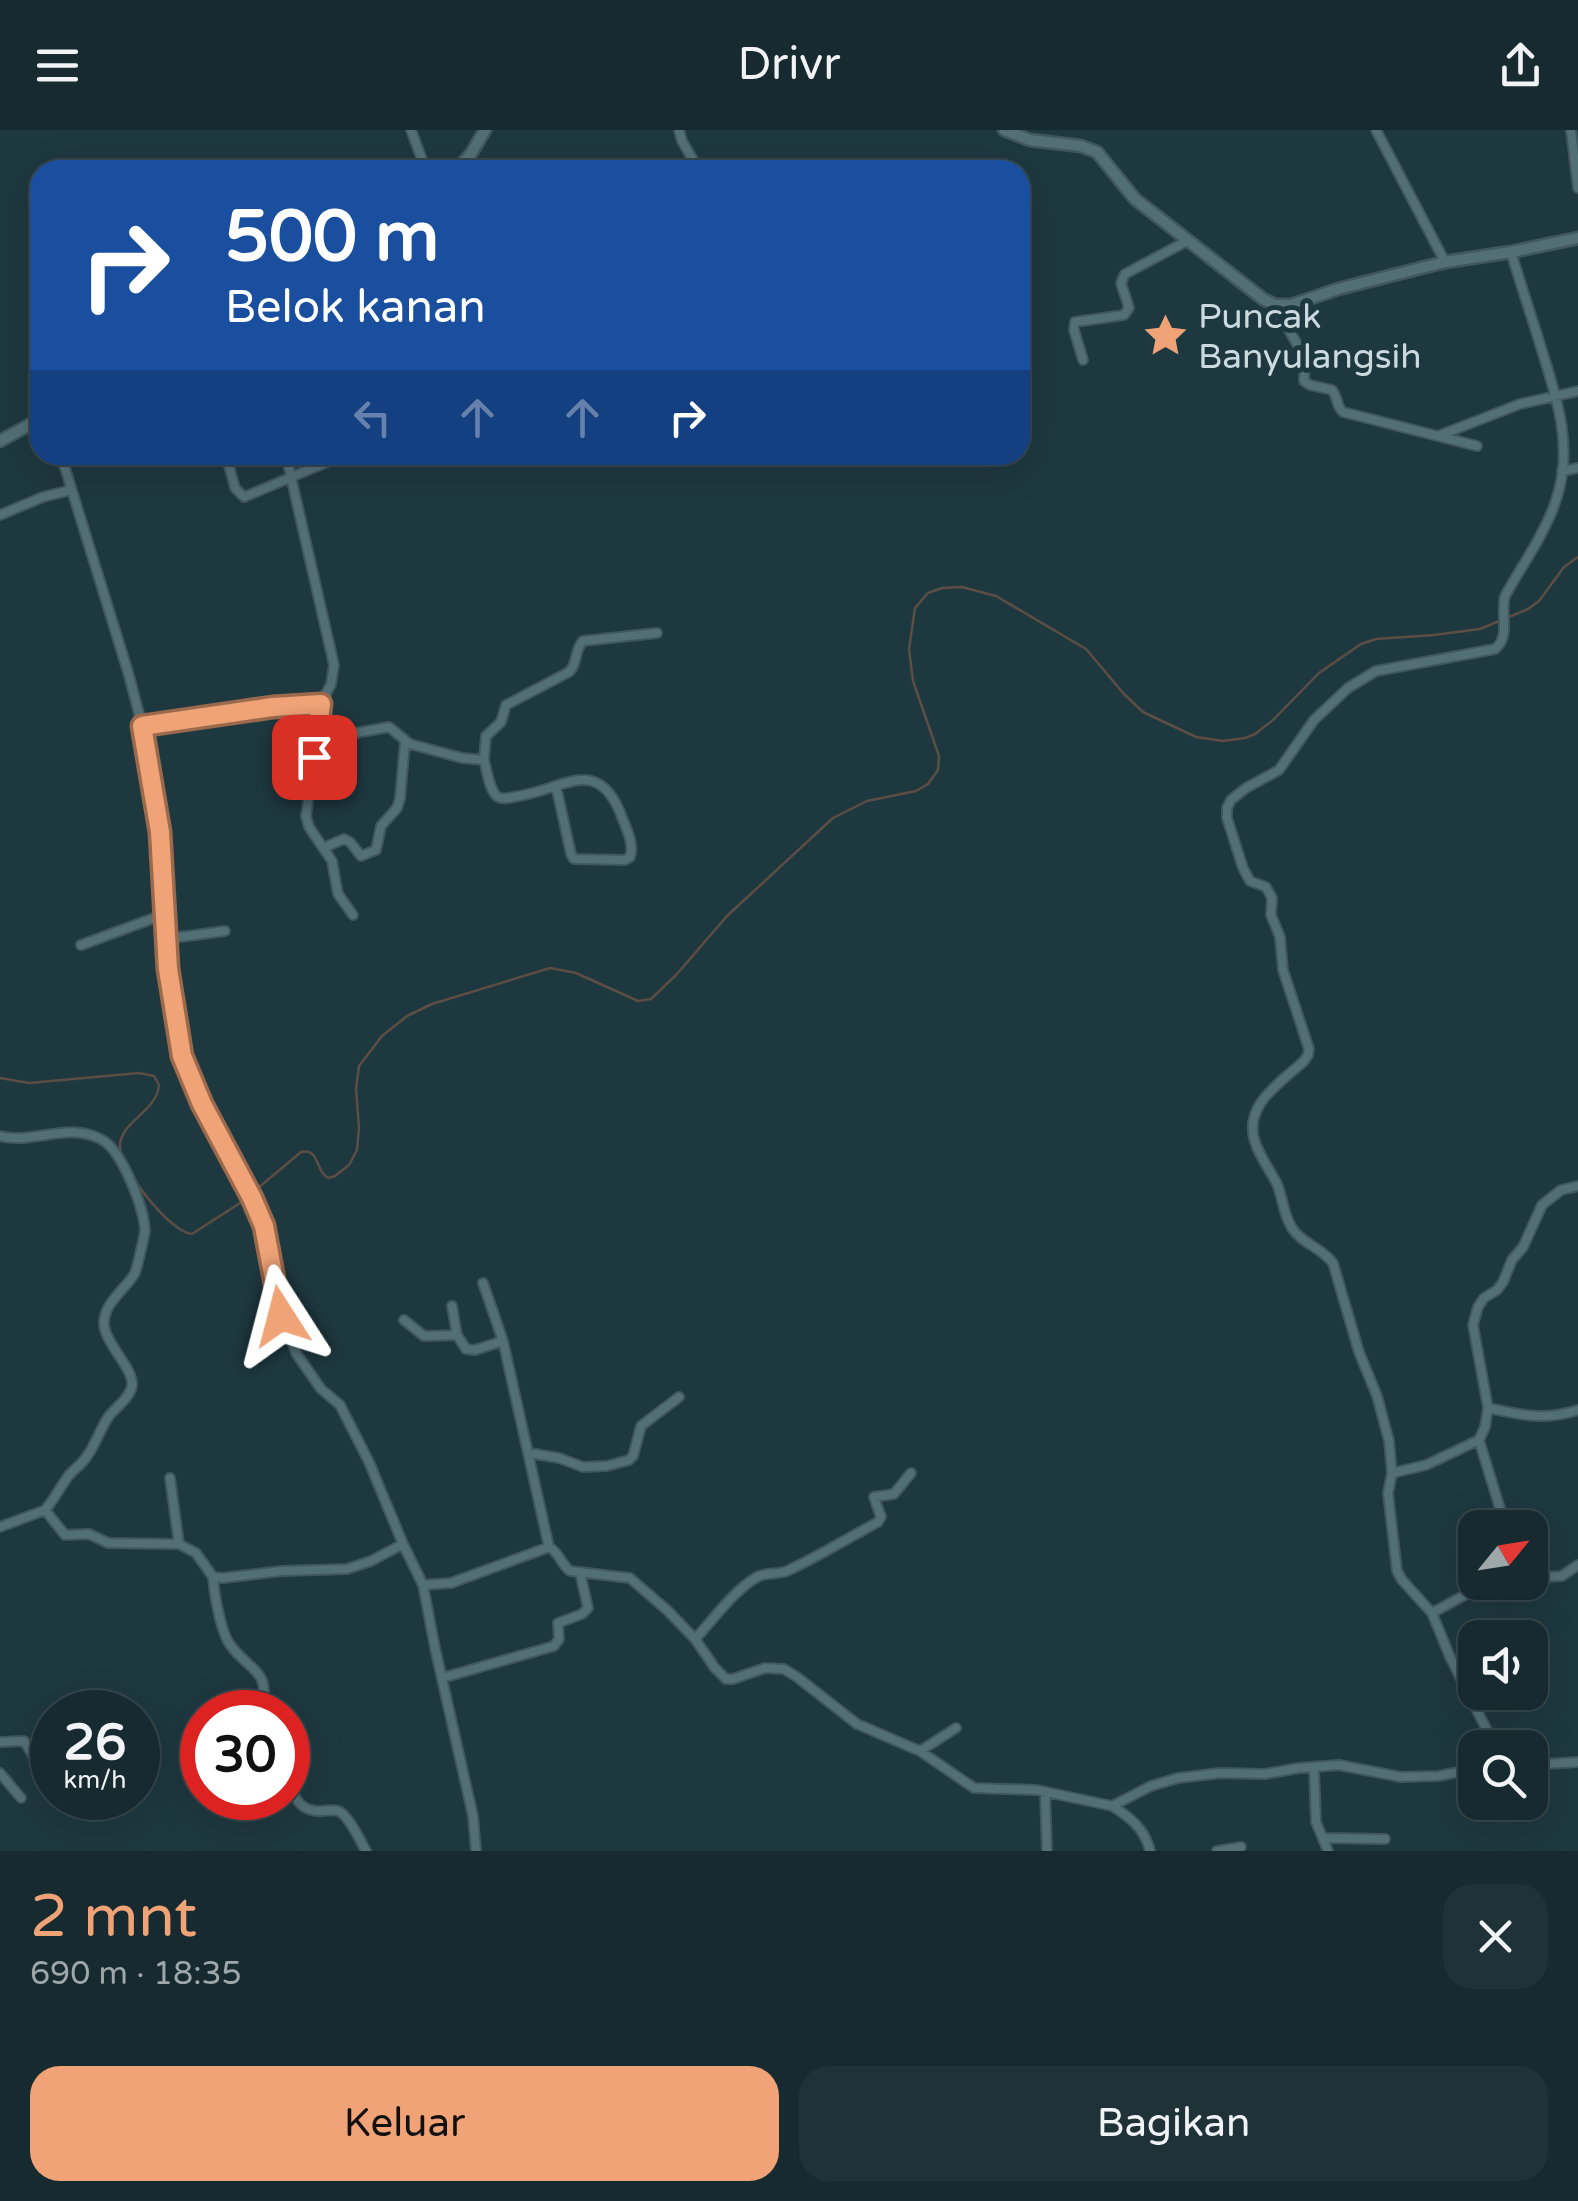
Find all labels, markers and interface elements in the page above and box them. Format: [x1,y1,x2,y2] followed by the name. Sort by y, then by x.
[30,38,85,93] icon: menu
[738,38,840,92] text: Drivr
[1493,38,1548,93] icon: share
[225,196,439,280] text: 500 m
[60,200,190,330] icon: right
[225,281,486,335] text: Belok kanan
[1198,296,1422,378] place label: Puncak Banyulangsih
[1141,312,1189,360] place icon: Puncak Banyulangsih
[345,390,400,445] icon: left
[450,390,505,445] icon: ahead
[555,390,610,445] icon: ahead
[660,390,715,445] icon: right
[272,715,357,800] pin
[287,730,342,785] icon: arrive
[229,1264,333,1368] position arrow
[1458,1510,1548,1600] north arrow
[1458,1510,1548,1820] map controls
[1458,1620,1548,1710] button: sound
[180,1690,310,1820] speed limit sign: 30
[64,1713,126,1773] text: 26
[1458,1730,1548,1820] button: search
[64,1765,126,1795] text: km/h
[30,1881,197,1953] text: 2 mnt
[1443,1884,1548,1989] button: close
[30,1955,242,1993] text: 690 m · 18:35
[30,2066,779,2181] button: Keluar
[799,2066,1548,2181] button: Bagikan

